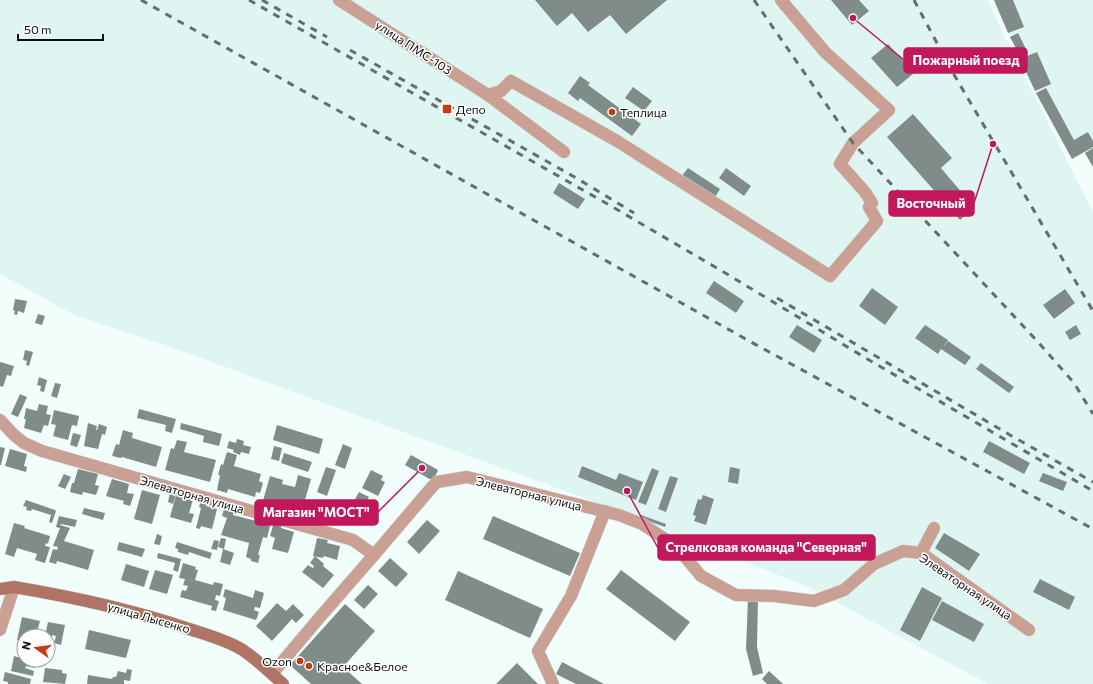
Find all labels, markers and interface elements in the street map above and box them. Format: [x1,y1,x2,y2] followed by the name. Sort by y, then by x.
[18,16,103,42] scale bar
[373,17,455,77] street label: улица ПМС-103
[24,22,52,36] text: 50 m
[904,48,1027,73] callout: Пожарный поезд
[913,52,1019,68] text: Пожарный поезд
[456,102,486,116] place label: Депо
[441,103,453,115] marker: Депо
[620,105,667,119] place label: Теплица
[607,107,617,117] marker: Теплица
[889,191,974,216] callout: Восточный
[896,195,966,211] text: Восточный
[138,472,246,516] street label: Элеваторная улица
[475,473,583,513] street label: Элеваторная улица
[255,500,378,525] callout: Магазин "МОСТ"
[262,504,370,520] text: Магазин "МОСТ"
[658,535,875,560] callout: Стрелковая команда "Северная"
[665,539,867,555] text: Стрелковая команда "Северная"
[917,550,1015,622] street label: Элеваторная улица
[106,599,192,635] street label: улица Лысенко
[16,628,56,668] north arrow
[19,640,33,651] text: N
[262,654,292,668] place label: Ozon
[295,656,305,666] marker: Ozon
[317,659,408,673] place label: Красное&Белое
[304,661,314,671] marker: Красное&Белое

